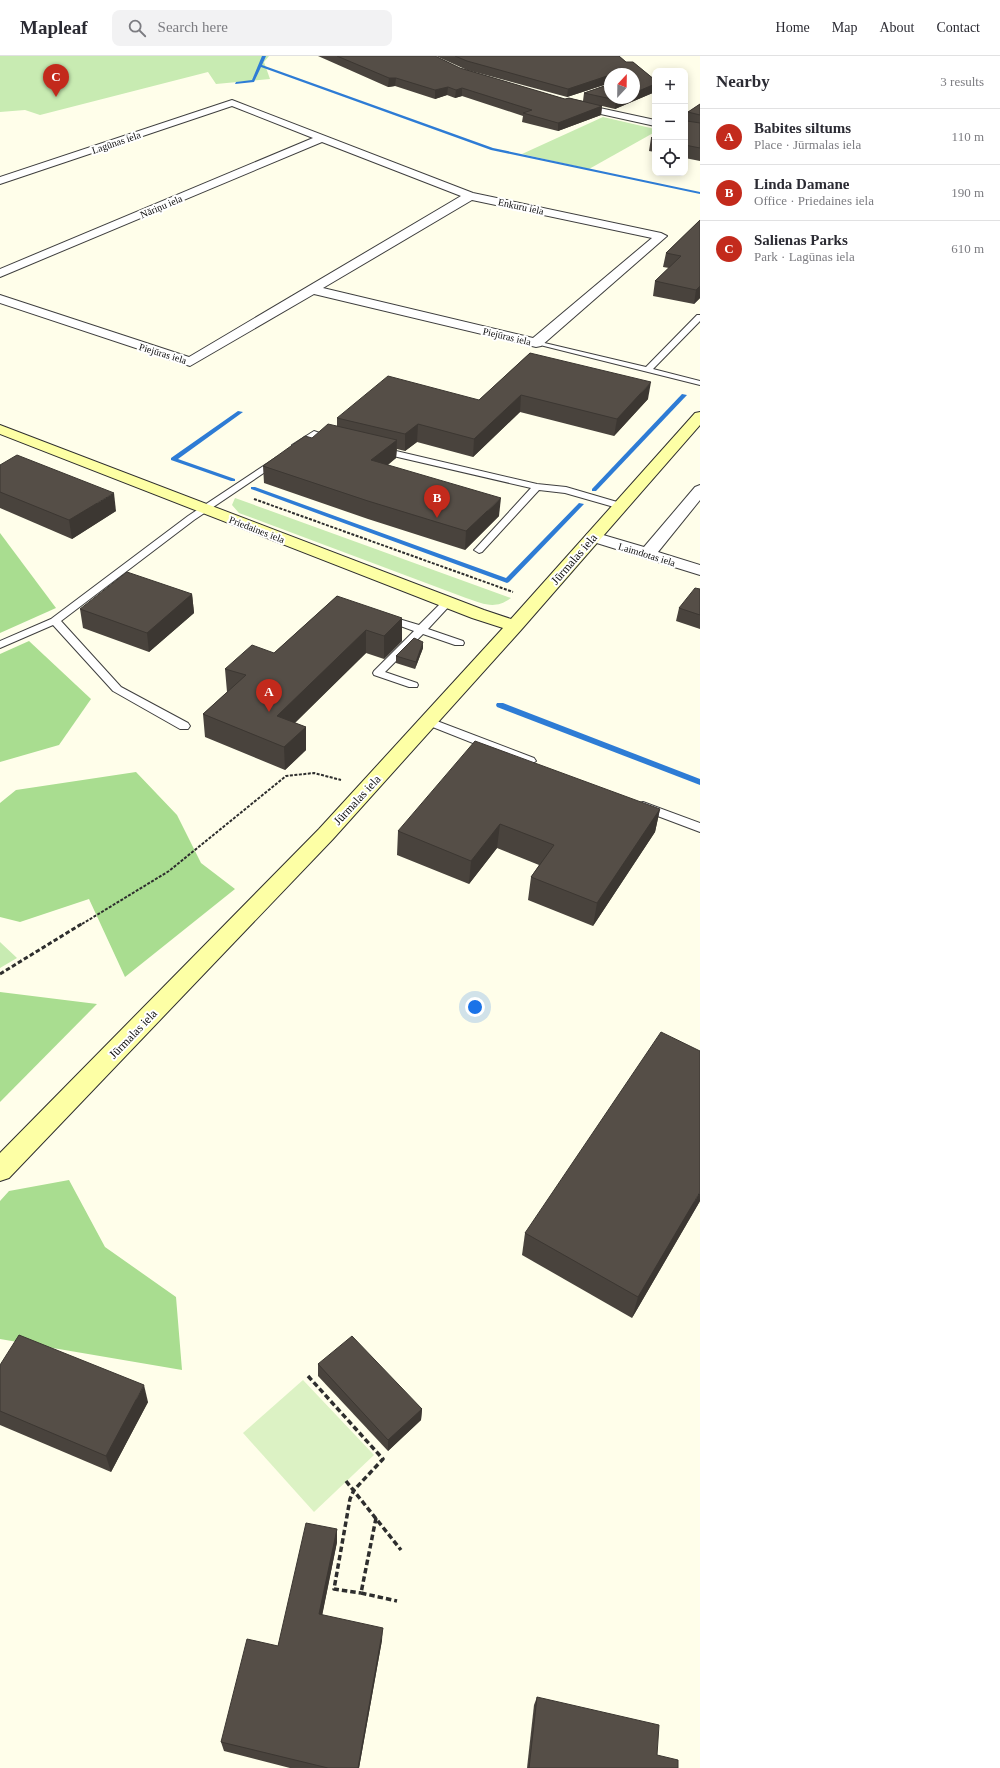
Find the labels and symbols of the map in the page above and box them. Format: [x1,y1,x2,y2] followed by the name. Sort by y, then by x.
[43,64,69,97] pin: C
[604,68,640,104] north arrow
[90,129,143,156] street label: Lagūnas iela
[138,192,185,221] street label: Nāriņu iela
[497,196,545,217] street label: Enkuru iela
[482,326,533,348] street label: Piejūras iela
[138,341,188,366] street label: Piejūras iela
[424,485,450,518] pin: B
[227,514,287,545] street label: Priedaines iela
[548,530,600,587] street label: Jūrmalas iela
[617,541,677,569] street label: Laimdotas iela
[256,679,282,712] pin: A
[330,772,384,828] street label: Jūrmalas iela
[465,997,485,1017] your location
[106,1006,160,1062] street label: Jūrmalas iela

